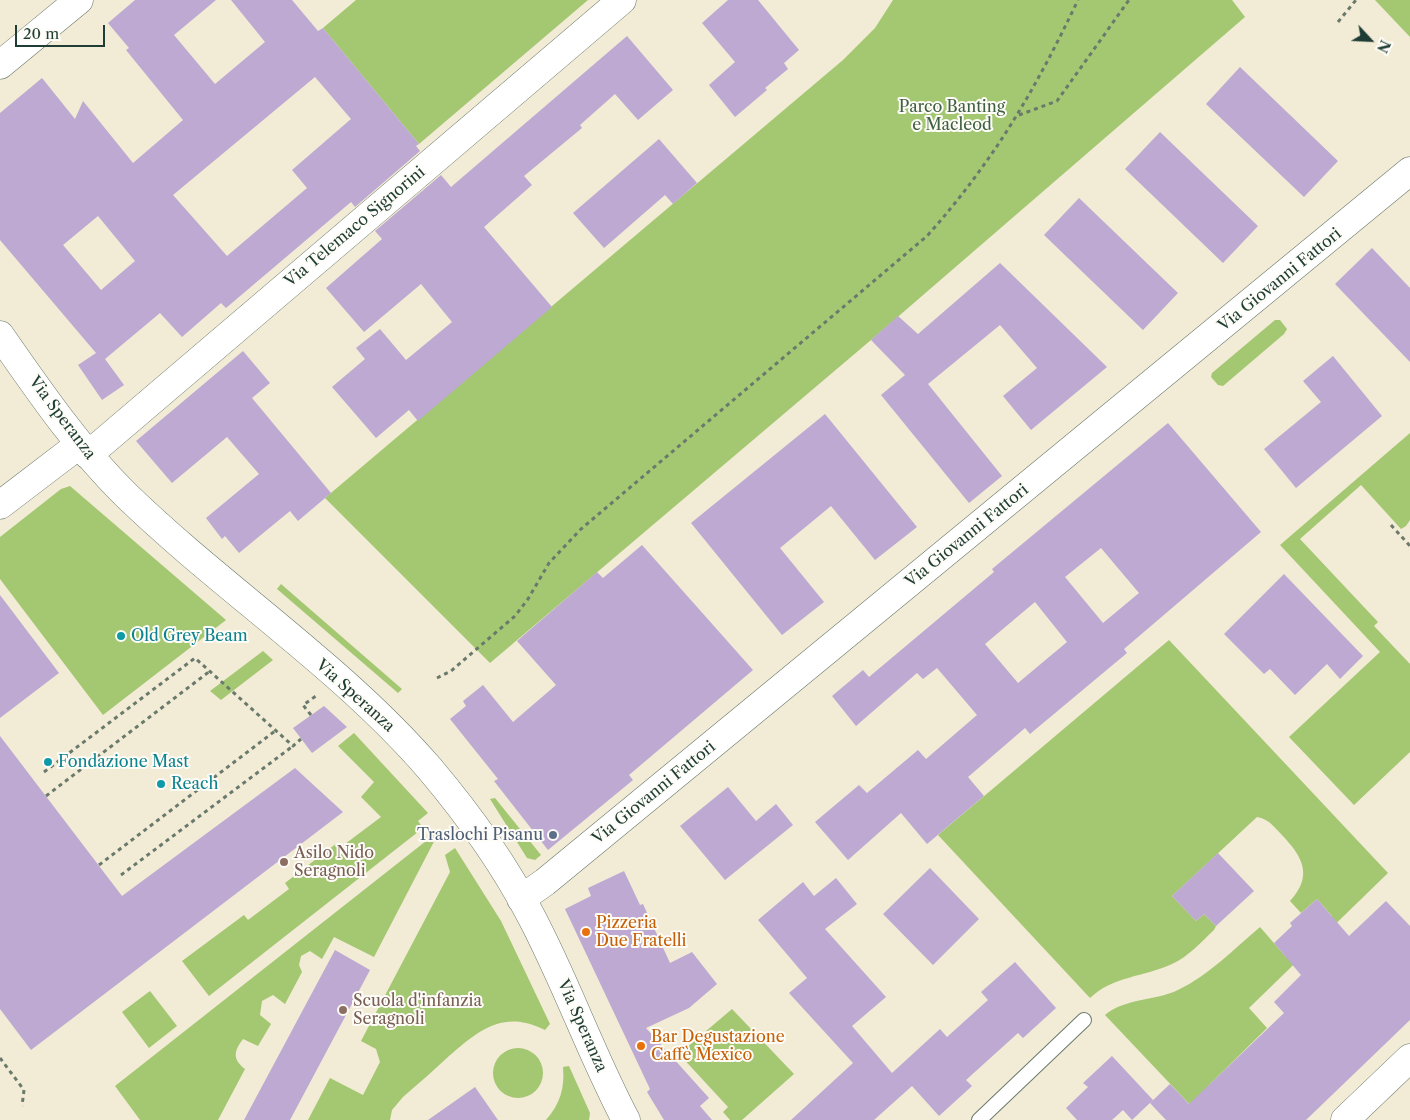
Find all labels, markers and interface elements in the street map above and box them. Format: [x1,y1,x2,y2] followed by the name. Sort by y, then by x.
[18,15,108,47] scale bar
[1345,15,1395,65] north arrow
[23,24,59,43] text: 20 m
[1373,37,1394,56] text: N
[899,97,1005,135] park label: Parco Banting e Macleod
[281,163,429,291] street label: Via Telemaco Signorini
[1214,224,1346,336] street label: Via Giovanni Fattori
[24,373,100,463] street label: Via Speranza
[901,480,1033,592] street label: Via Giovanni Fattori
[131,626,248,646] place label: Old Grey Beam
[115,630,127,642] marker: Old Grey Beam
[312,656,398,736] street label: Via Speranza
[588,737,720,849] street label: Via Giovanni Fattori
[58,752,189,772] place label: Fondazione Mast
[42,756,54,768] marker: Fondazione Mast
[171,774,218,794] place label: Reach
[155,778,167,790] marker: Reach
[417,825,543,845] place label: Traslochi Pisanu
[547,829,559,841] marker: Traslochi Pisanu
[294,843,374,881] place label: Asilo Nido Seragnoli
[278,856,290,868] marker: Asilo Nido Seragnoli
[596,913,686,951] place label: Pizzeria Due Fratelli
[580,926,592,938] marker: Pizzeria Due Fratelli
[553,977,611,1075] street label: Via Speranza
[353,991,482,1029] place label: Scuola d'infanzia Seragnoli
[337,1004,349,1016] marker: Scuola d'infanzia Seragnoli
[651,1027,785,1065] place label: Bar Degustazione Caffè Mexico
[635,1040,647,1052] marker: Bar Degustazione Caffè Mexico

